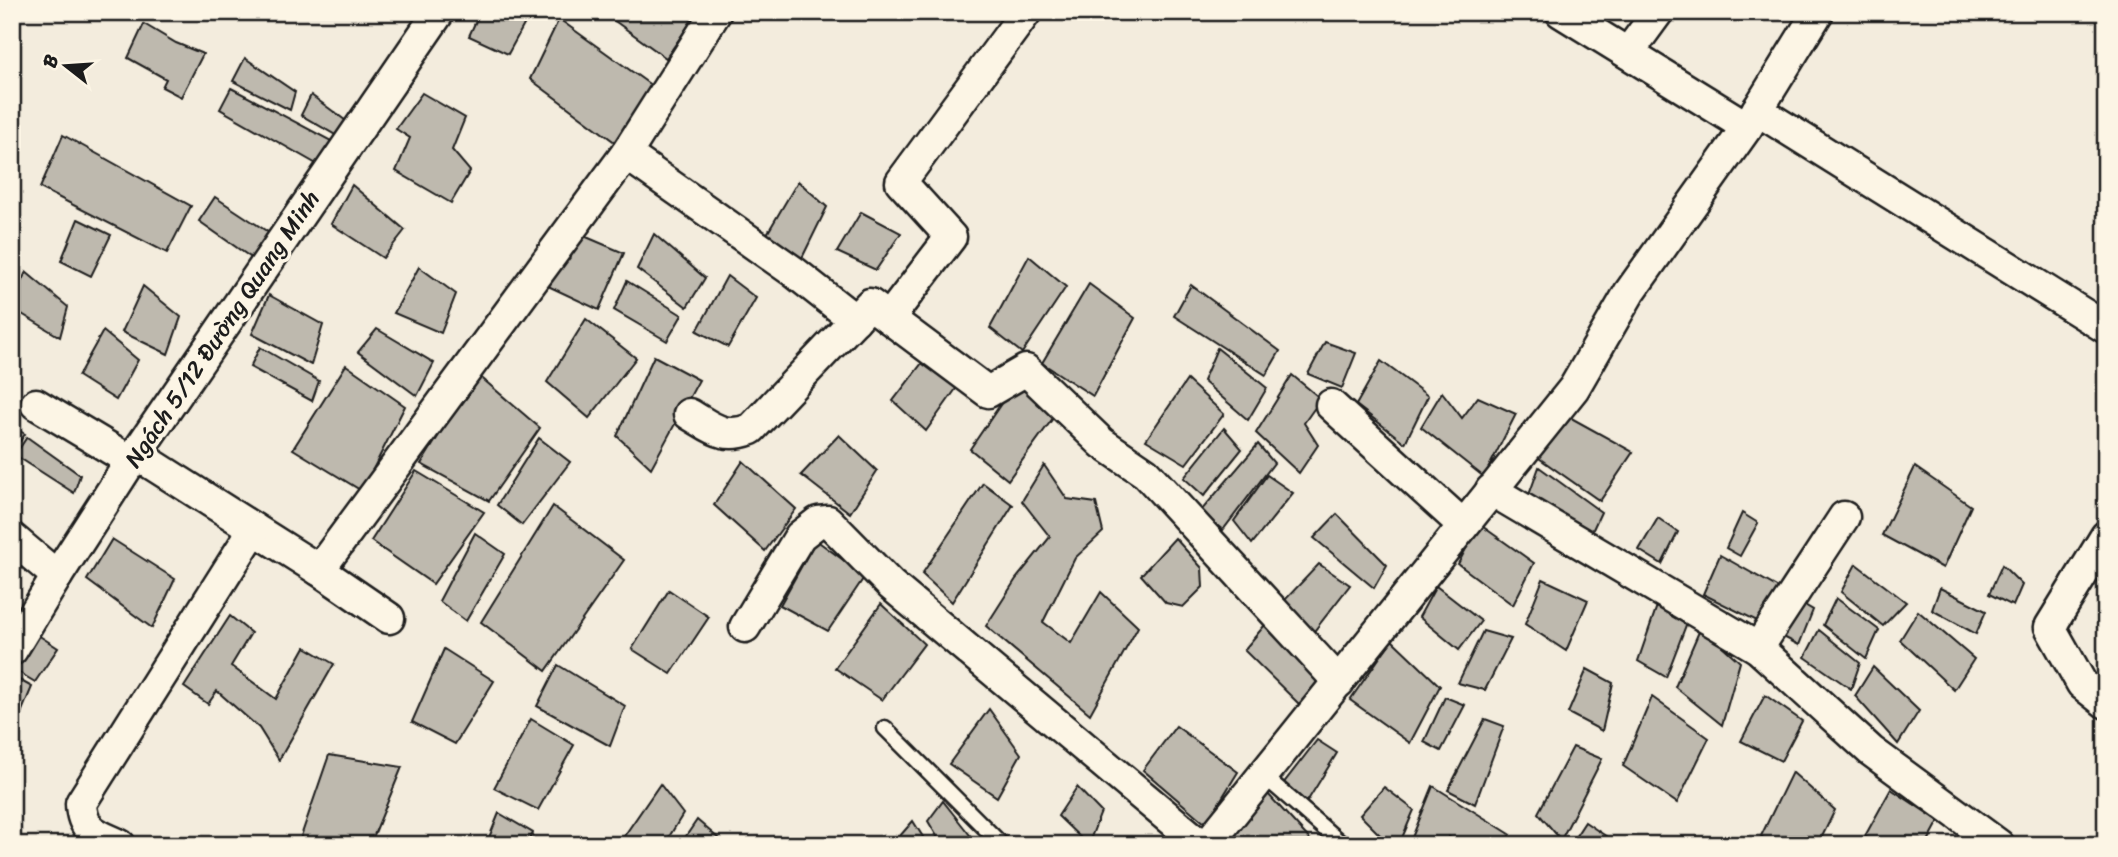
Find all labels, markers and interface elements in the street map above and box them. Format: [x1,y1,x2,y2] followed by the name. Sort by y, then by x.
[32,32,102,102] north arrow
[33,51,68,72] text: B
[113,181,331,477] street label: Ngách 5/12 Đường Quang Minh

